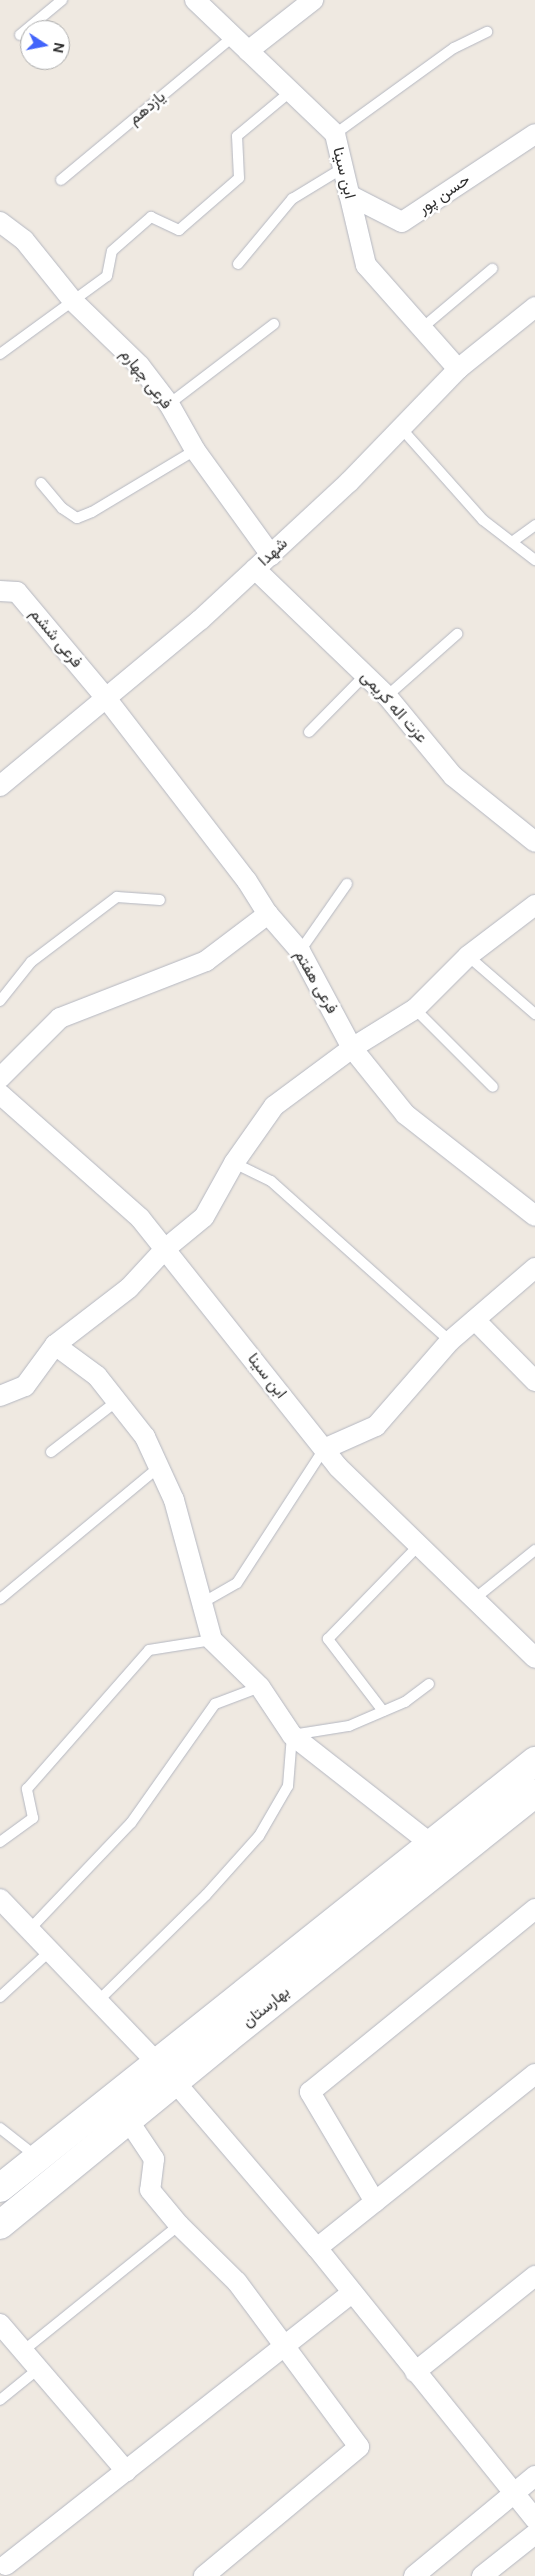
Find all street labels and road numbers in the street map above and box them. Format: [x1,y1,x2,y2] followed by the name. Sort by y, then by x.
[125,87,169,129] street label: یازدهم
[328,145,360,201] street label: ابن سینا
[414,170,474,218] street label: حسن پور
[116,345,176,413] street label: فرعی چهارم
[254,534,292,570] street label: شهدا
[26,604,86,672] street label: فرعی ششم
[357,667,431,747] street label: عزت اله کریمی
[290,947,342,1017] street label: فرعی هفتم
[243,1350,291,1402] street label: ابن سینا
[239,1982,293,2032] street label: بهارستان

